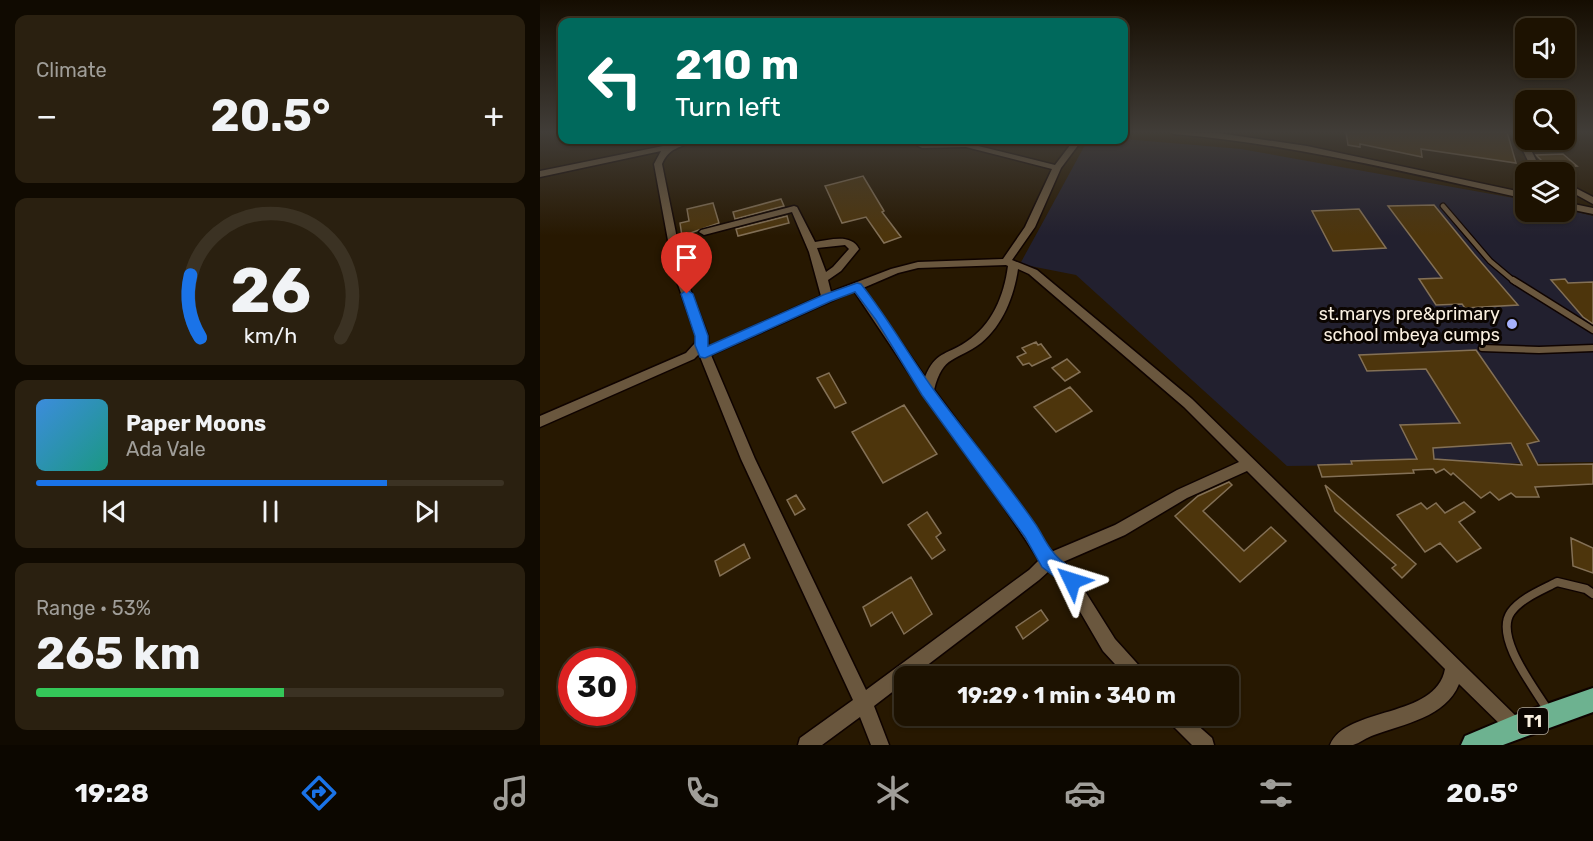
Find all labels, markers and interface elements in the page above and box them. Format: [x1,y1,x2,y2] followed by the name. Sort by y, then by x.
[1515,18,1575,222] map controls
[1515,18,1575,78] button: sound
[675,40,799,90] text: 210 m
[576,42,654,120] icon: left
[36,58,107,82] text: Climate
[211,89,330,142] text: 20.5°
[1515,90,1575,150] button: search
[675,91,780,123] text: Turn left
[36,96,57,135] text: −
[483,96,504,135] text: +
[1515,162,1575,222] button: layers
[661,232,712,294] pin
[670,241,703,274] icon: arrive
[229,254,311,328] text: 26
[1319,303,1500,346] place label: st.marys pre&primary school mbeya cumps
[1505,317,1519,331] marker: st.marys pre&primary school mbeya cumps
[243,324,297,349] text: km/h
[126,410,266,437] text: Paper Moons
[126,437,206,461] text: Ada Vale
[98,495,131,528] icon: previous
[254,495,287,528] icon: pause
[410,495,443,528] icon: next
[1040,549,1104,613] position arrow
[36,596,151,620] text: Range · 53%
[36,627,201,680] text: 265 km
[558,648,636,726] speed limit sign: 30
[957,682,1176,709] text: 19:29 · 1 min · 340 m
[1518,708,1548,734] road number: T1
[298,772,340,814] icon: directions
[490,772,532,814] icon: music
[681,772,723,814] icon: phone
[872,772,914,814] icon: climate
[1064,772,1106,814] icon: car
[1255,772,1297,814] icon: filters
[75,777,149,809] text: 19:28
[1446,777,1518,809] text: 20.5°

